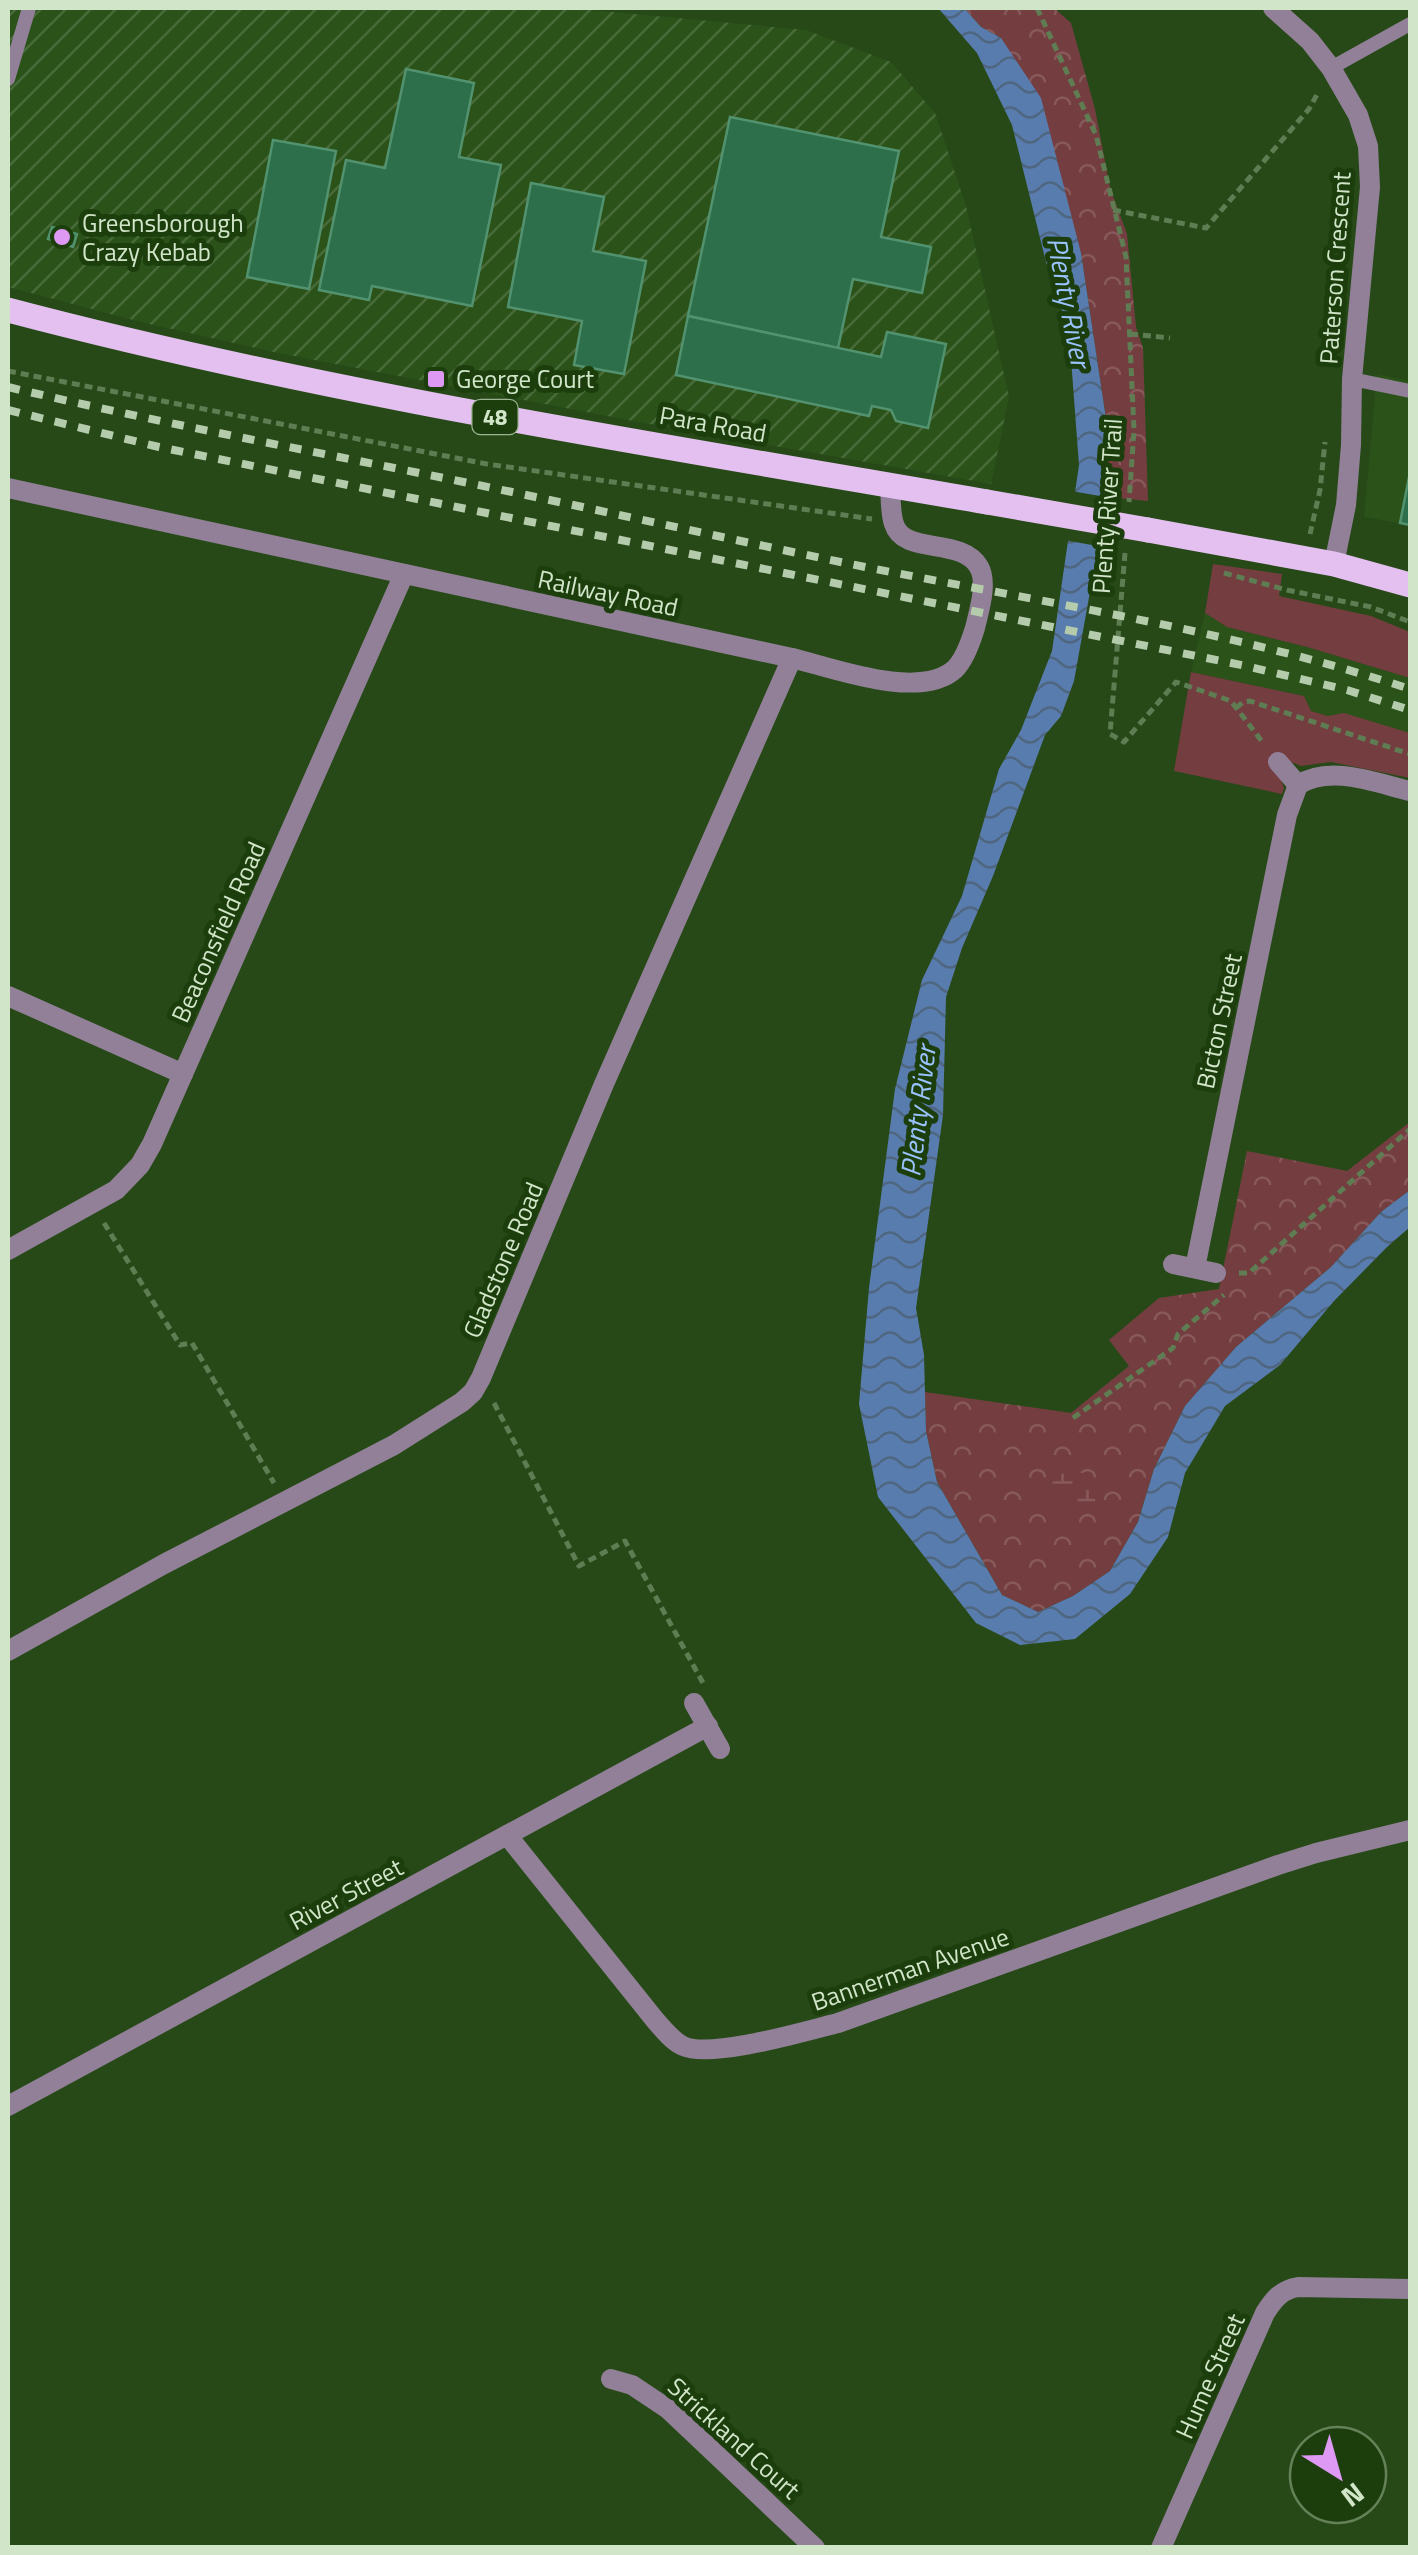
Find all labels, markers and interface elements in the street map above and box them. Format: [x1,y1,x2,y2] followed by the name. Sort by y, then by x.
[1309,170,1361,365] street label: Paterson Crescent
[82,204,244,271] place label: Greensborough Crazy Kebab
[51,226,73,248] marker: Greensborough Crazy Kebab
[1036,233,1104,374] water label: Plenty River
[456,360,594,398] place label: George Court
[425,368,447,390] marker: George Court
[657,396,769,452] street label: Para Road
[472,400,518,434] road number: 48
[1082,417,1132,595] street label: Plenty River Trail
[535,560,681,626] street label: Railway Road
[161,835,275,1029] street label: Beaconsfield Road
[1186,950,1252,1092] street label: Bicton Street
[888,1040,947,1179] water label: Plenty River
[453,1176,553,1344] street label: Gladstone Road
[282,1848,410,1940] street label: River Street
[806,1917,1014,2021] street label: Bannerman Avenue
[1165,2307,1255,2445] street label: Hume Street
[659,2368,809,2508] street label: Strickland Court
[1288,2425,1388,2525] north arrow
[1333,2472,1374,2518] text: N

